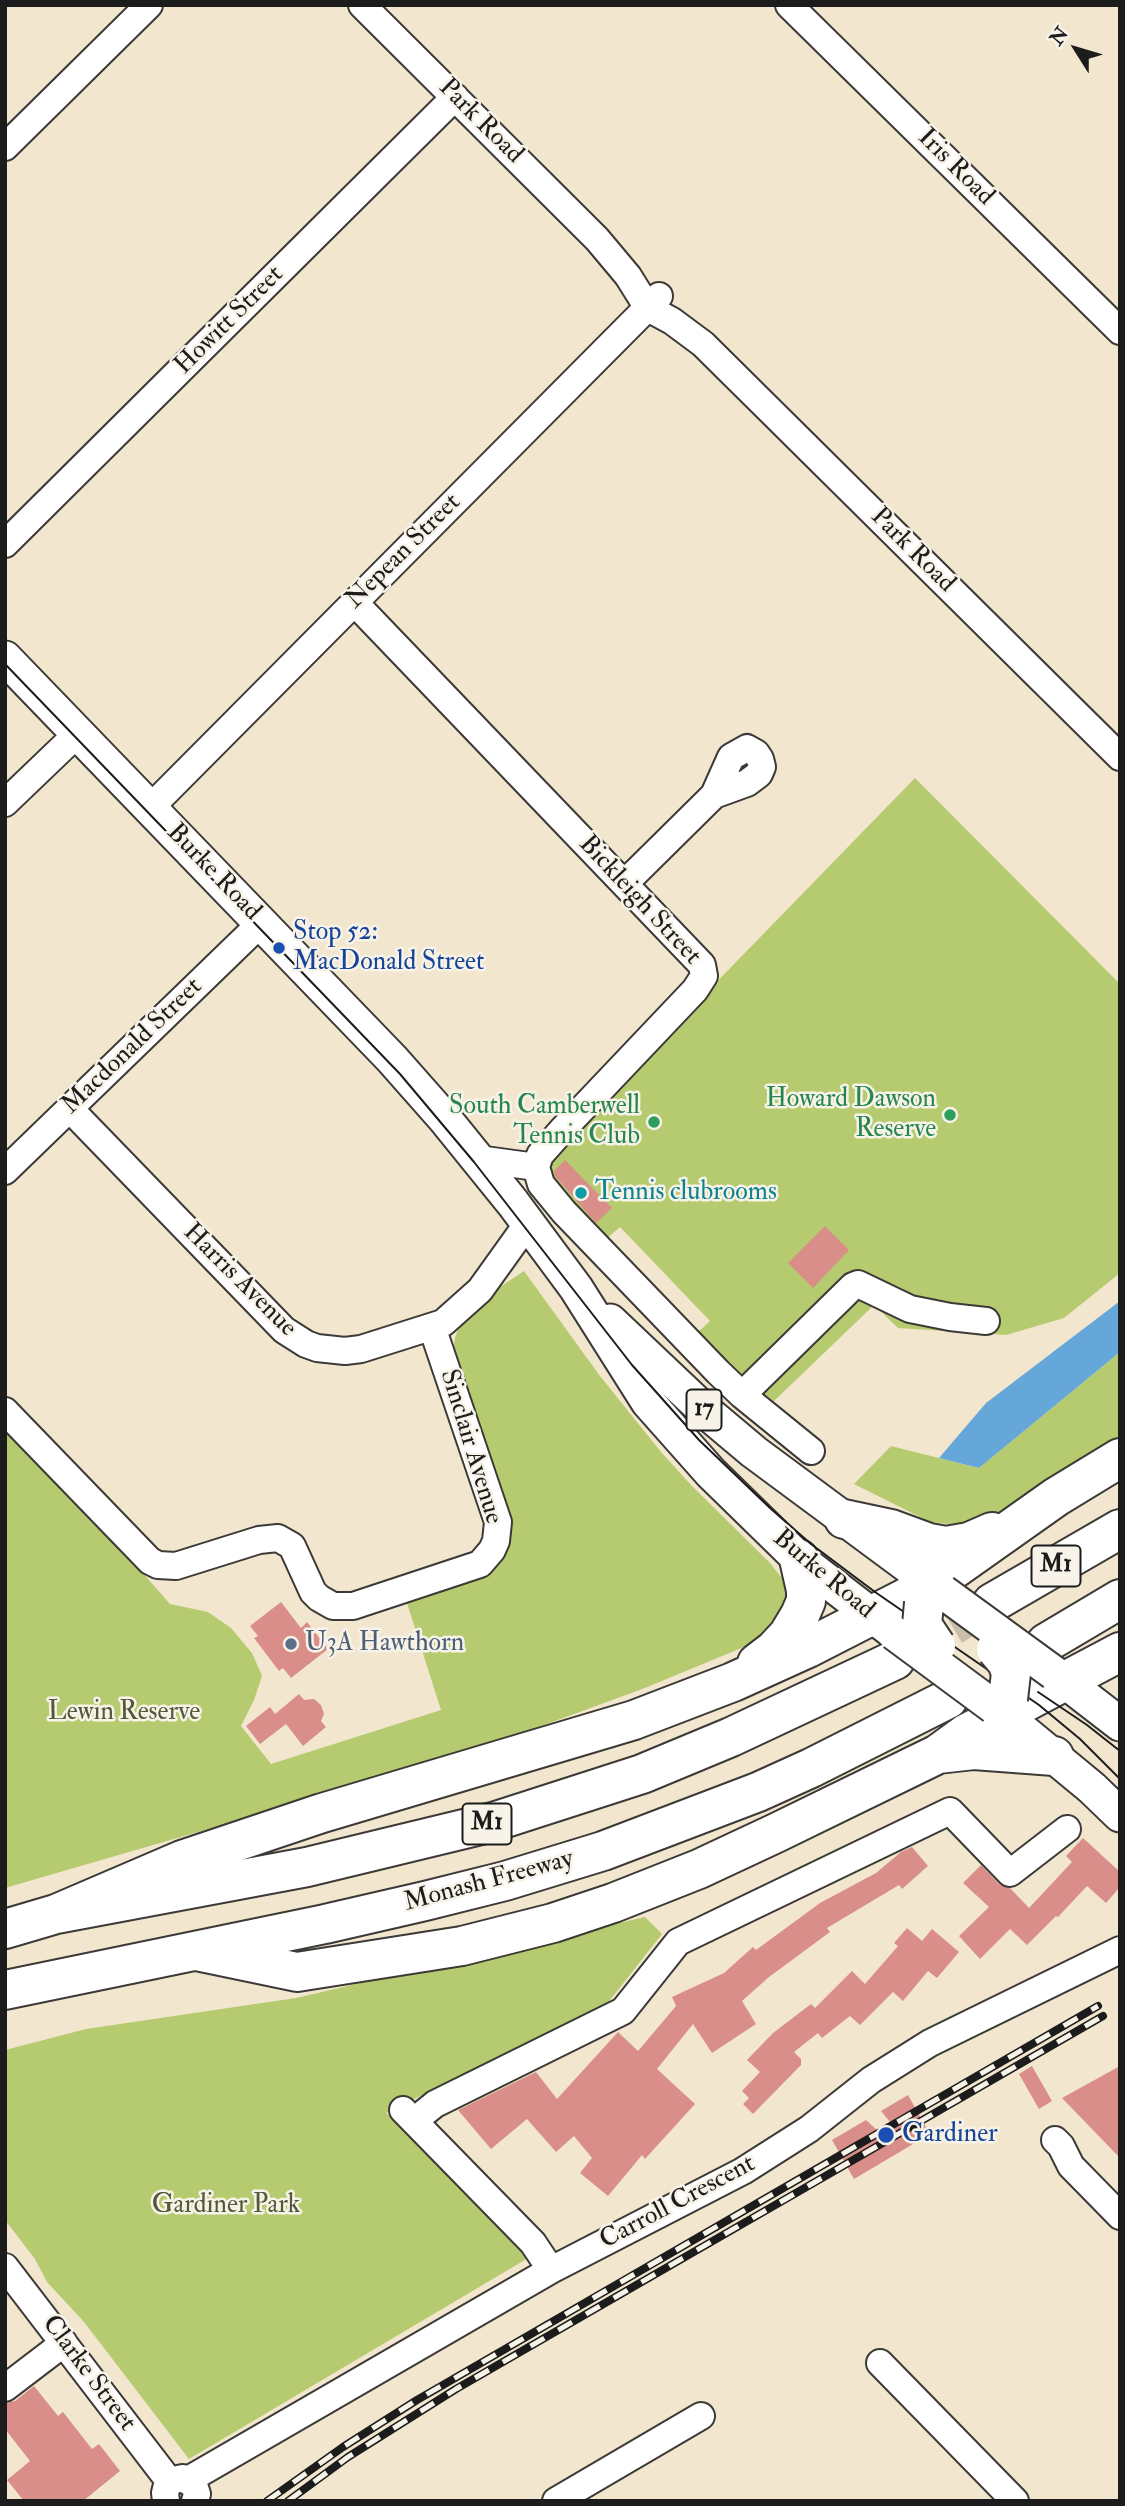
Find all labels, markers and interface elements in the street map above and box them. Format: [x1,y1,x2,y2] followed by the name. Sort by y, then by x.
[1041,14,1111,84] north arrow
[1045,22,1074,50] text: N
[431,73,529,171] street label: Park Road
[910,123,1000,213] street label: Iris Road
[169,260,291,382] street label: Howitt Street
[340,488,468,616] street label: Nepean Street
[863,502,961,600] street label: Park Road
[159,818,267,928] street label: Burke Road
[571,830,707,972] street label: Bickleigh Street
[293,917,484,978] place label: Stop 52: MacDonald Street
[271,940,287,956] marker: Stop 52: MacDonald Street
[56,972,210,1122] street label: Macdonald Street
[766,1084,936,1146] place label: Howard Dawson Reserve
[449,1091,640,1152] place label: South Camberwell Tennis Club
[942,1107,958,1123] marker: Howard Dawson Reserve
[646,1114,662,1130] marker: South Camberwell Tennis Club
[595,1177,777,1209] place label: Tennis clubrooms
[573,1185,589,1201] marker: Tennis clubrooms
[176,1218,302,1344] street label: Harris Avenue
[432,1366,508,1528] street label: Sinclair Avenue
[686,1390,722,1430] road number: 17
[766,1524,880,1626] street label: Burke Road
[1032,1546,1080,1586] road number: M1
[305,1628,464,1660] place label: U3A Hawthorn
[283,1636,299,1652] marker: U3A Hawthorn
[48,1697,200,1729] park label: Lewin Reserve
[462,1803,512,1844] road number: M1
[401,1844,577,1920] street label: Monash Freeway
[902,2119,998,2151] place label: Gardiner
[876,2125,896,2145] marker: Gardiner
[595,2149,761,2257] street label: Carroll Crescent
[152,2190,300,2222] park label: Gardiner Park
[34,2310,142,2438] street label: Clarke Street

